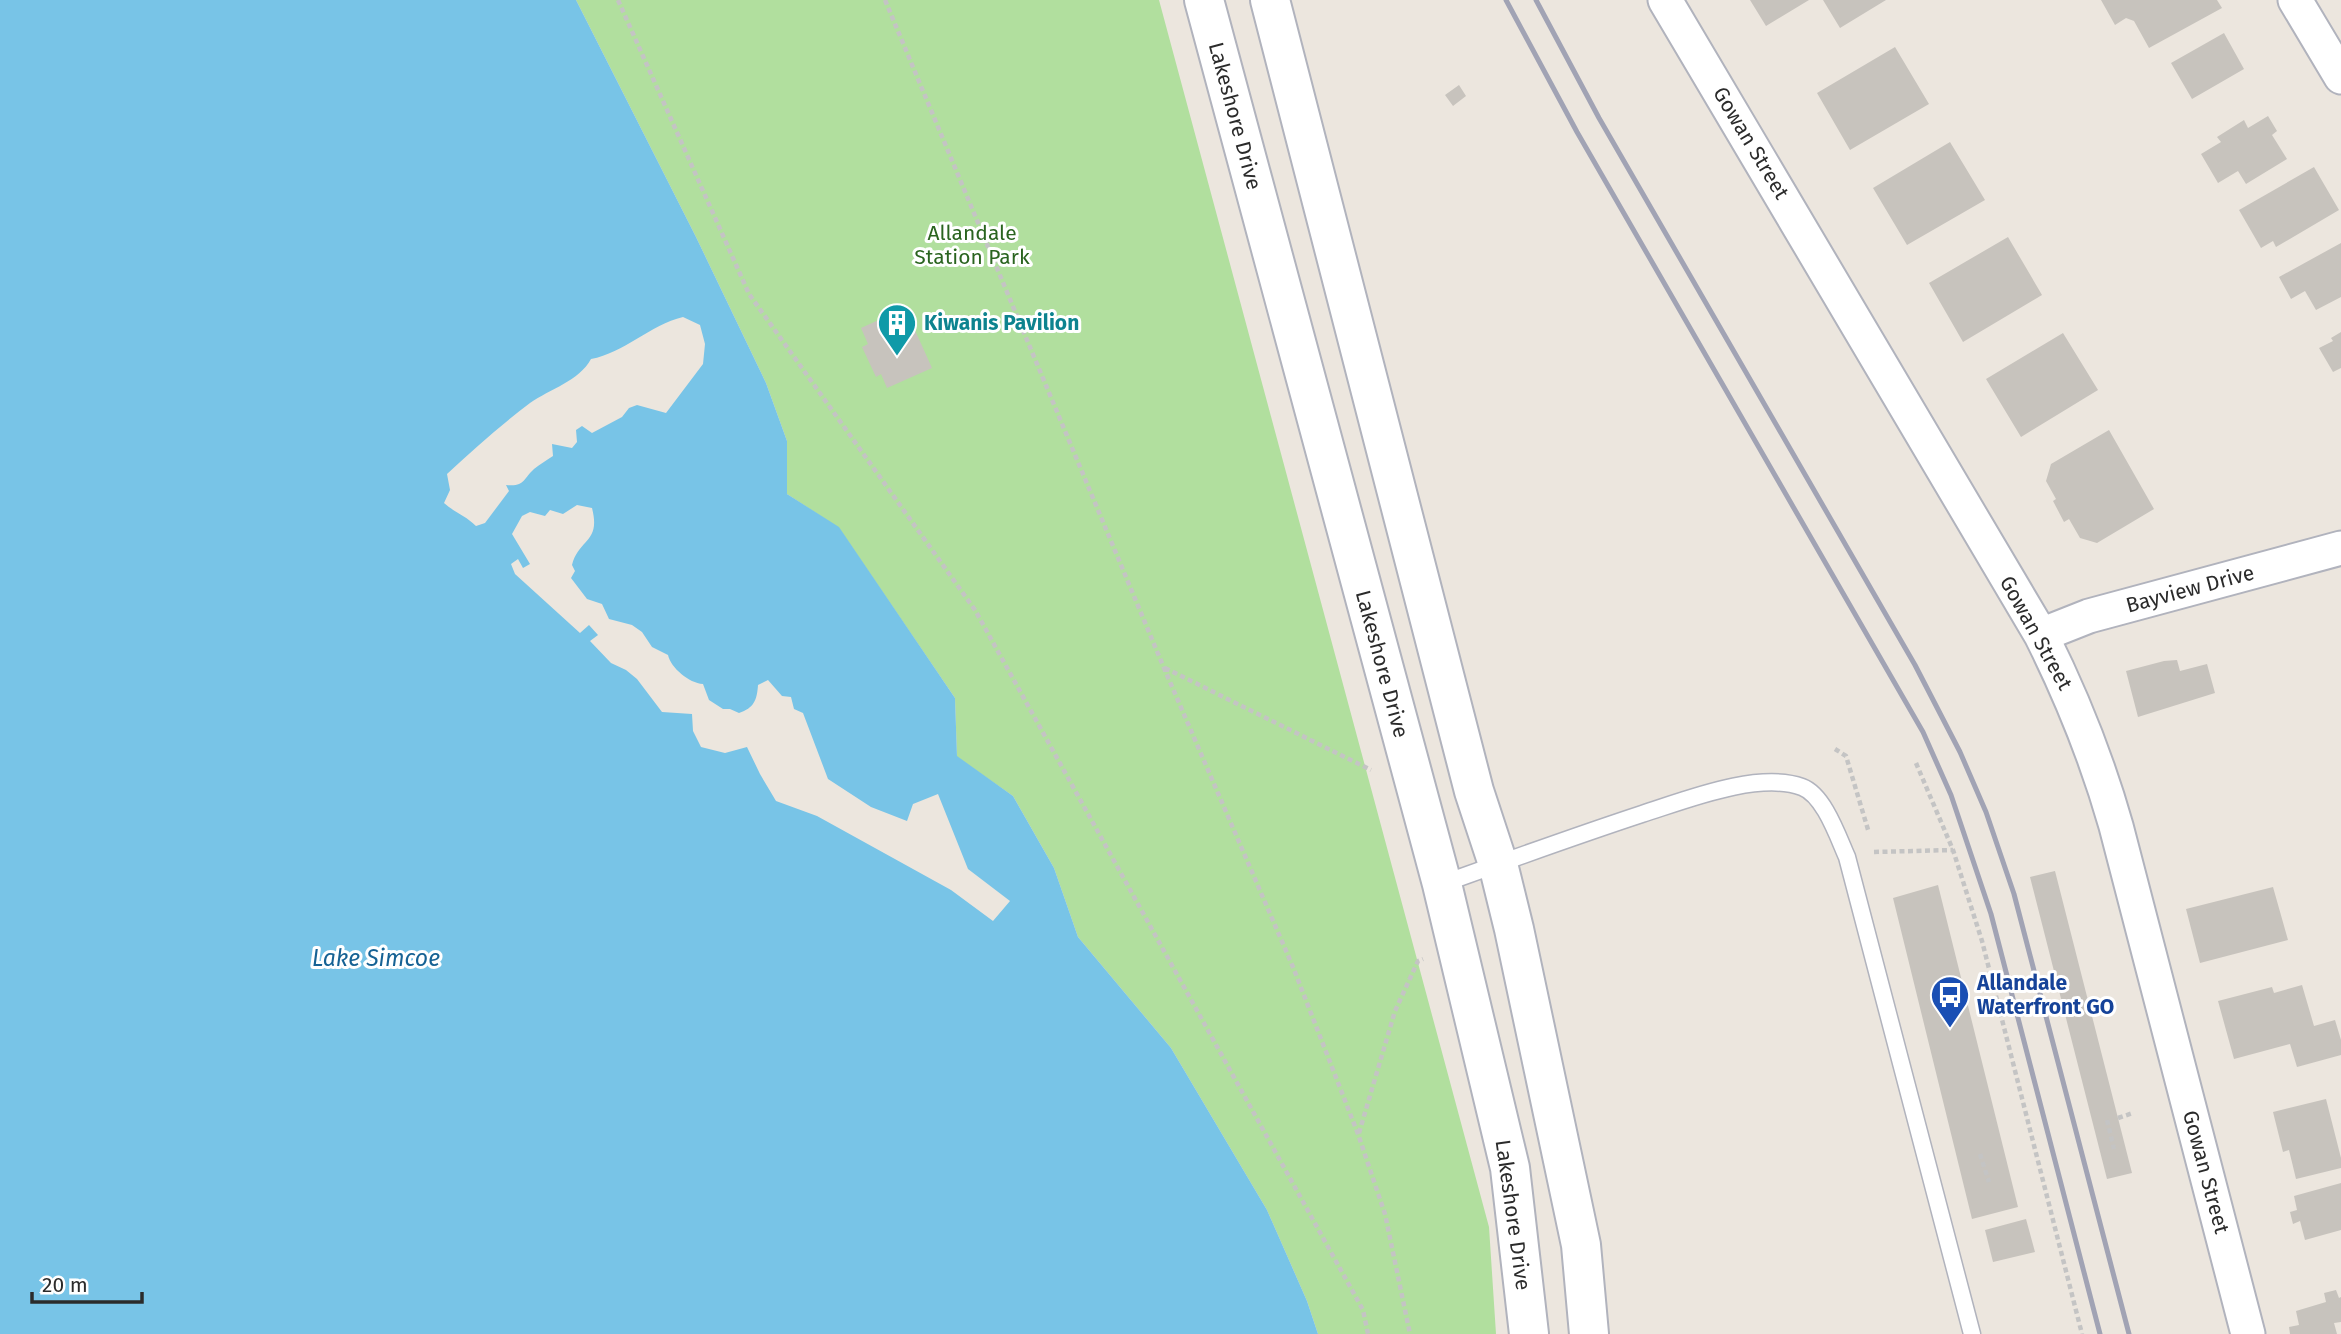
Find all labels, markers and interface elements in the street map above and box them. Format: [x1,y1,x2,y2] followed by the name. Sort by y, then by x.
[1203,39,1267,193] street label: Lakeshore Drive
[1707,82,1795,204] street label: Gowan Street
[914,220,1030,270] park label: Allandale Station Park
[876,302,918,357] building icon: Kiwanis Pavilion
[924,310,1079,336] place label: Kiwanis Pavilion
[2123,559,2257,619] street label: Bayview Drive
[1994,571,2078,695] street label: Gowan Street
[1350,587,1414,741] street label: Lakeshore Drive
[312,944,440,972] water label: Lake Simcoe
[1976,970,2114,1020] place label: Allandale Waterfront GO
[1929,974,1971,1029] bus stop icon: Allandale Waterfront GO
[2177,1107,2235,1237] street label: Gowan Street
[1490,1138,1536,1292] street label: Lakeshore Drive
[32,1260,142,1304] scale bar
[42,1272,88,1298] text: 20 m

